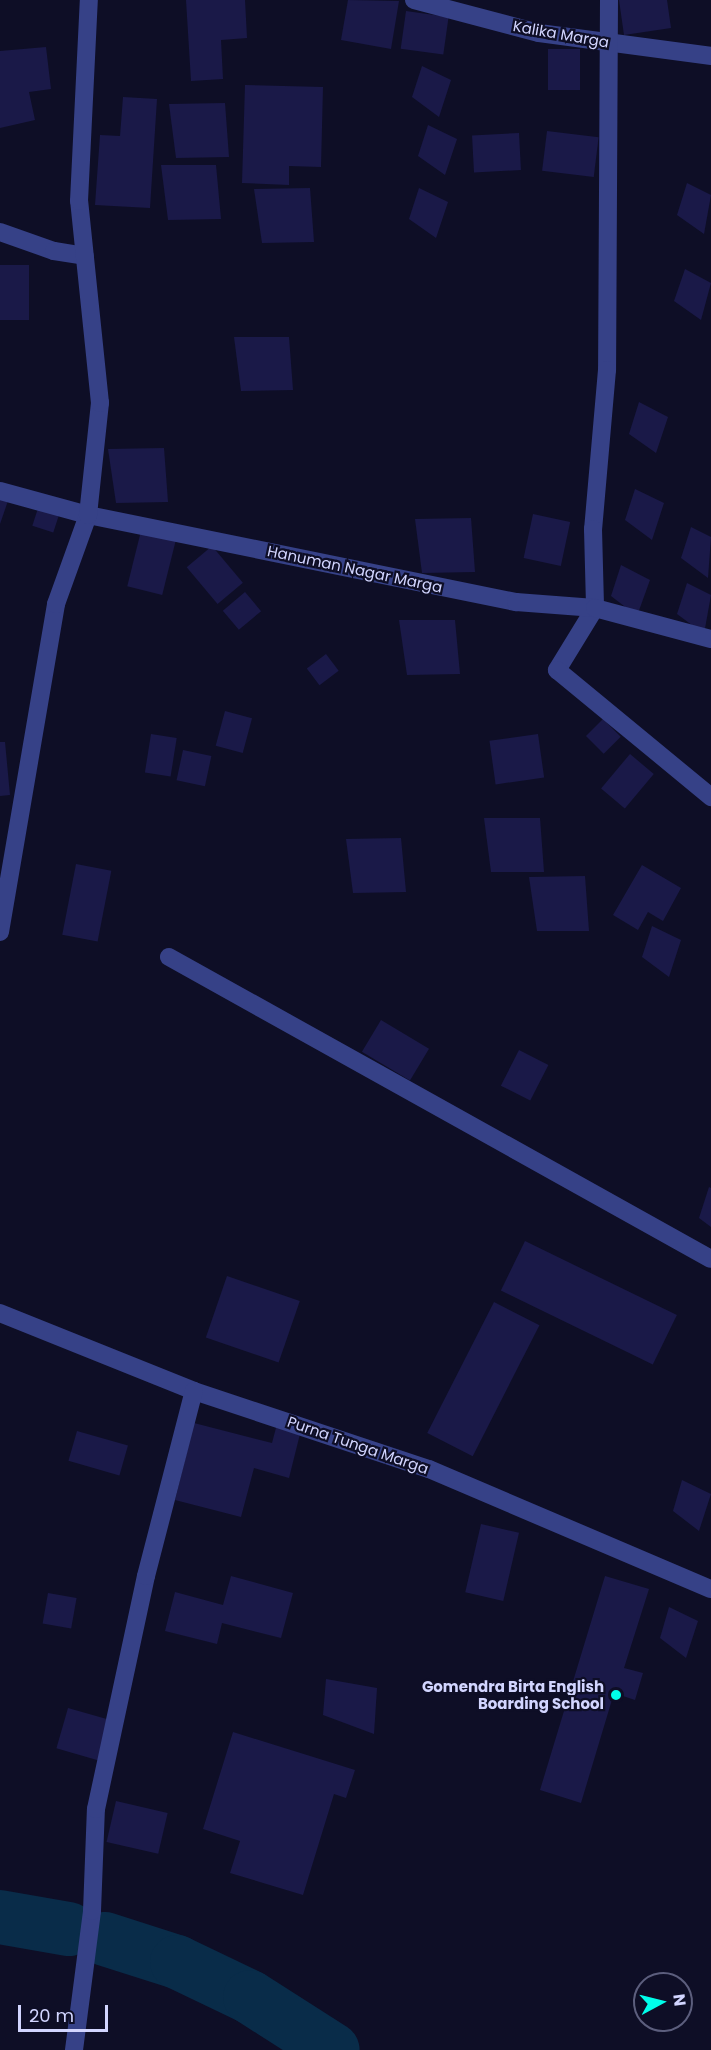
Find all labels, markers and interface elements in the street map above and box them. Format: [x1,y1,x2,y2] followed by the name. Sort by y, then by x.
[512,17,610,51] street label: Kalika Marga
[266,542,444,596] street label: Hanuman Nagar Marga
[285,1412,431,1478] street label: Purna Tunga Marga
[422,1677,604,1712] place label: Gomendra Birta English Boarding School
[609,1688,623,1702] marker: Gomendra Birta English Boarding School
[633,1972,693,2032] north arrow
[21,1993,111,2031] scale bar
[667,1993,692,2007] text: N
[29,2003,74,2028] text: 20 m

